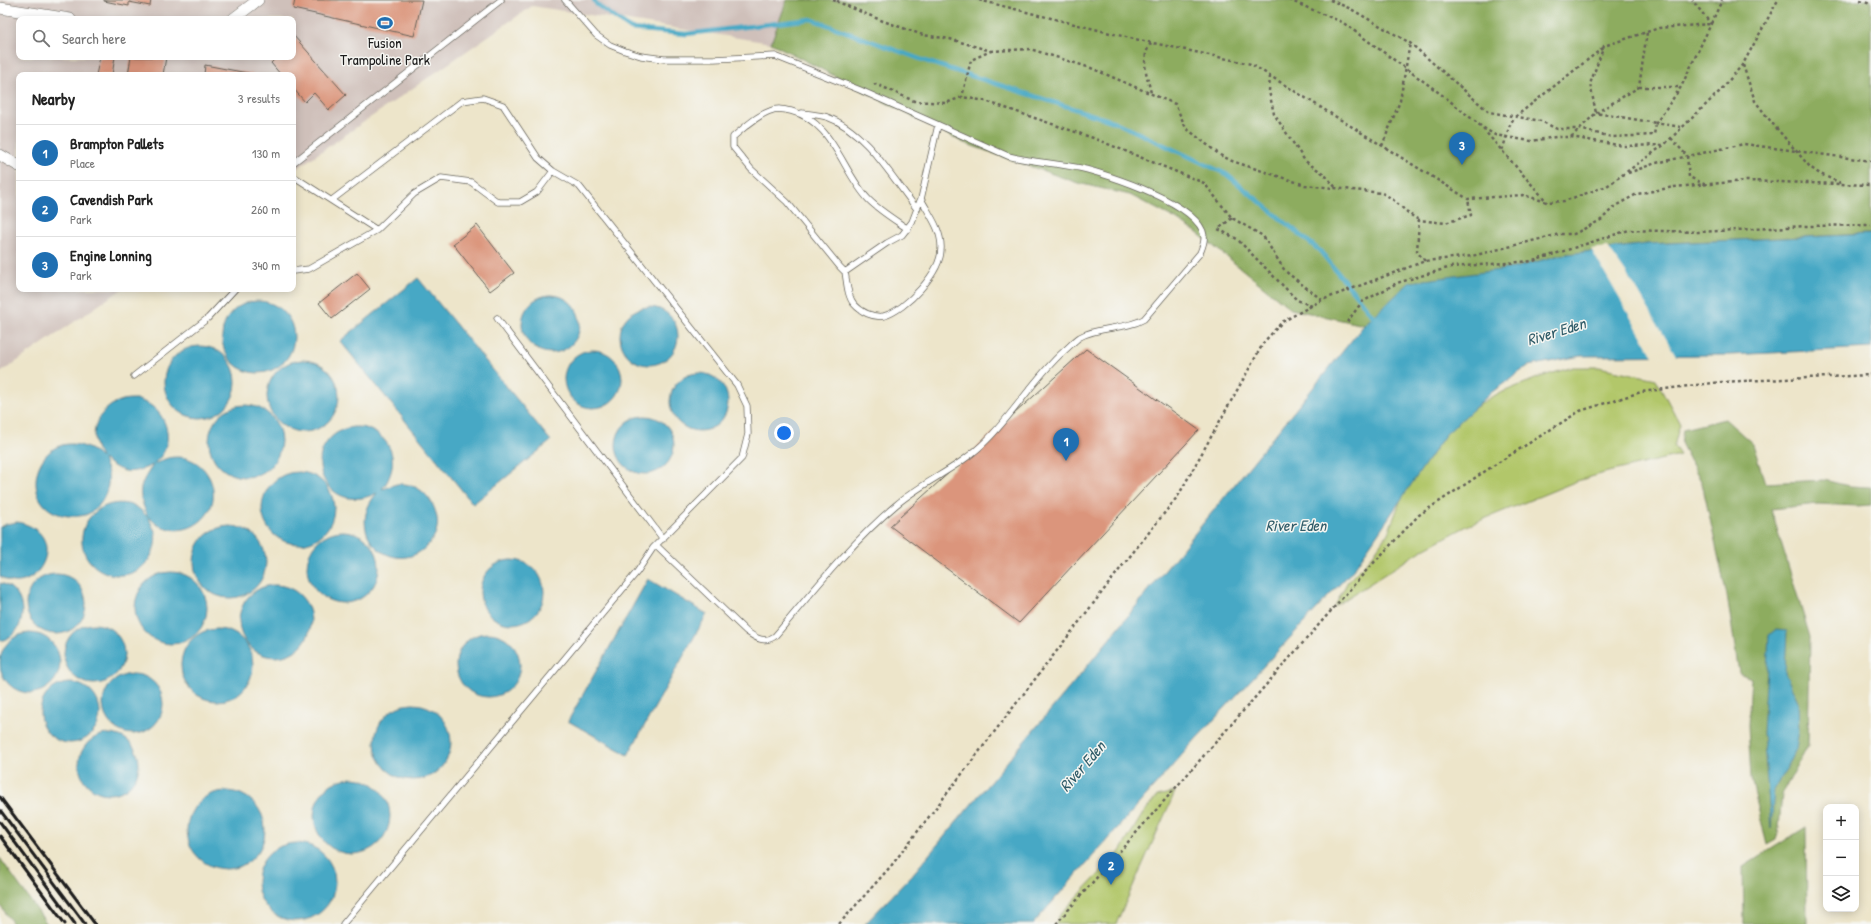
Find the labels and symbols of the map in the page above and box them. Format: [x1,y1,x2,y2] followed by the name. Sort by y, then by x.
[376,14,394,32] sports icon: Fusion Trampoline Park
[340,32,430,70] place label: Fusion Trampoline Park
[1449,132,1475,165] pin: 3
[1524,311,1590,350] water label: River Eden
[774,423,794,443] your location
[1053,428,1079,461] pin: 1
[1266,514,1328,536] water label: River Eden
[1054,735,1111,796] water label: River Eden
[1098,852,1124,885] pin: 2

